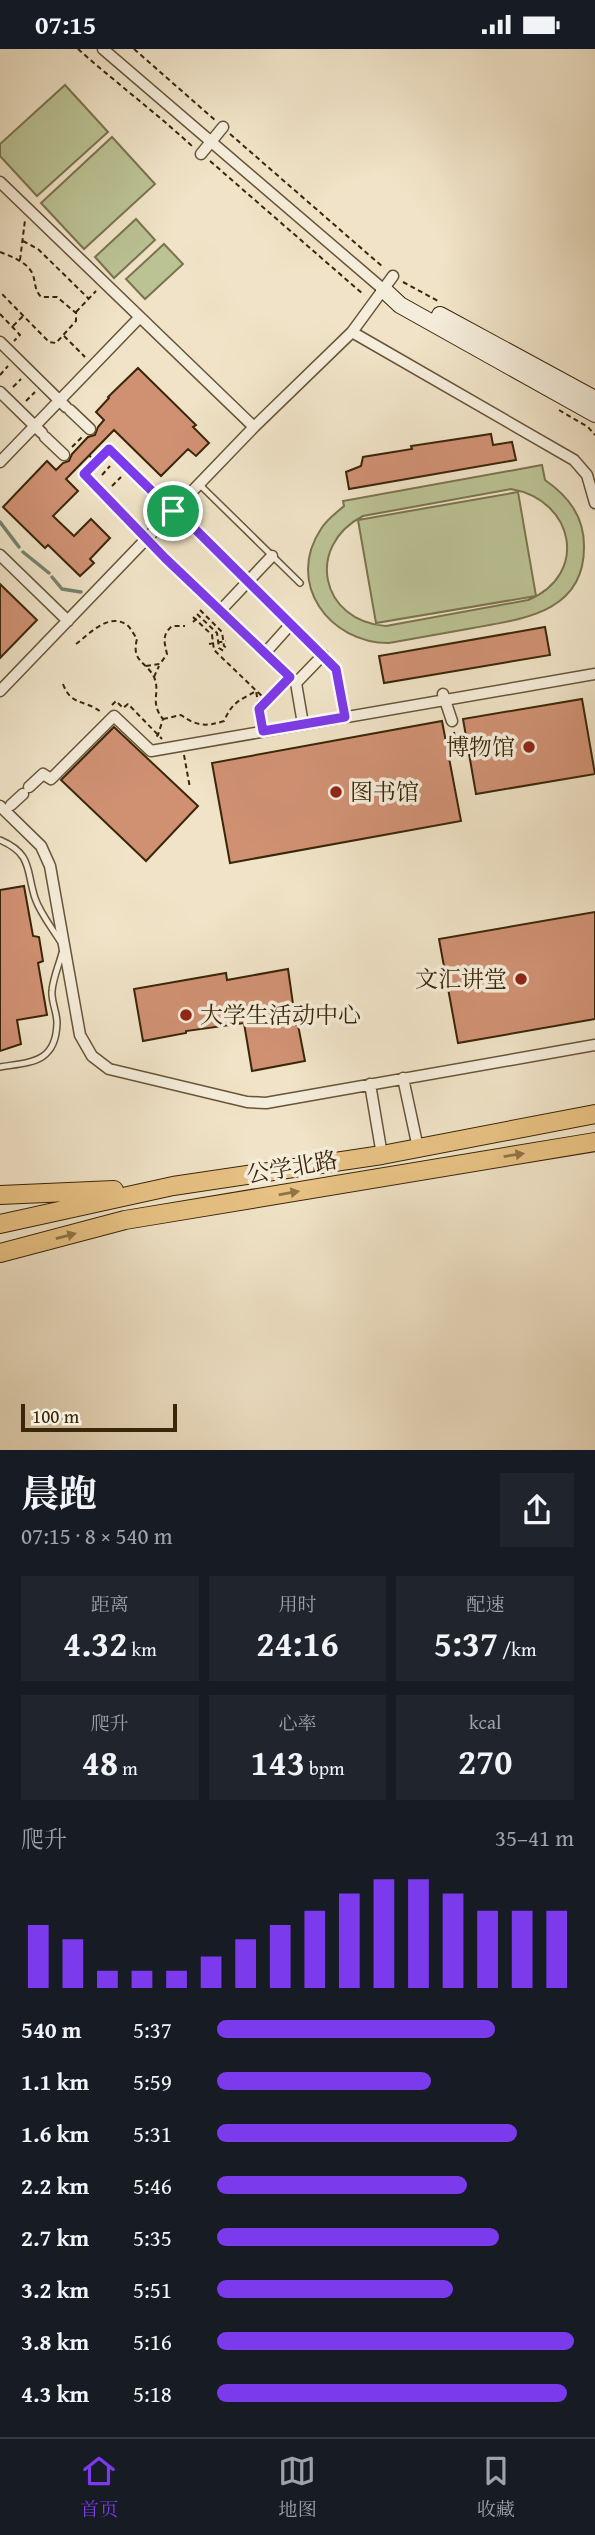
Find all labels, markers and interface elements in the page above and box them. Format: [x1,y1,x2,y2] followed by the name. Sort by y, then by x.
[35,5,96,44] text: 07:15
[143,481,203,541] pin
[154,492,192,530] icon: arrive
[446,730,515,763] place label: 博物馆
[521,739,537,755] marker: 博物馆
[350,775,419,808] place label: 图书馆
[328,784,344,800] marker: 图书馆
[415,962,507,995] place label: 文汇讲堂
[513,971,529,987] marker: 文汇讲堂
[200,998,361,1031] place label: 大学生活动中心
[178,1007,194,1023] marker: 大学生活动中心
[244,1142,340,1191] street label: 公学北路
[503,1149,525,1160] one-way arrow
[278,1187,300,1198] one-way arrow
[55,1230,77,1241] one-way arrow
[21,1401,177,1433] scale bar
[32,1402,79,1430] text: 100 m
[21,1465,97,1521] text: 晨跑
[500,1473,574,1547] button: share
[21,1519,173,1552] text: 07:15 · 8 × 540 m
[91,1590,129,1618] text: 距离
[278,1590,317,1618] text: 用时
[466,1590,504,1618] text: 配速
[63,1618,127,1669] text: 4.32
[256,1618,339,1669] text: 24:16
[434,1618,498,1669] text: 5:37
[127,1635,157,1663] text: km
[498,1635,536,1663] text: /km
[469,1708,501,1736] text: kcal
[91,1709,129,1737] text: 爬升
[278,1709,317,1737] text: 心率
[458,1736,512,1787] text: 270
[82,1737,118,1788] text: 48
[250,1737,305,1788] text: 143
[118,1754,138,1782] text: m
[305,1754,345,1782] text: bpm
[495,1821,574,1854] text: 35–41 m
[21,1822,67,1855] text: 爬升
[21,2013,82,2046] text: 540 m
[133,2013,172,2046] text: 5:37
[21,2065,89,2098] text: 1.1 km
[133,2065,172,2098] text: 5:59
[21,2117,89,2150] text: 1.6 km
[133,2117,172,2150] text: 5:31
[21,2169,89,2202] text: 2.2 km
[133,2169,172,2202] text: 5:46
[21,2221,89,2254] text: 2.7 km
[133,2221,172,2254] text: 5:35
[21,2273,89,2306] text: 3.2 km
[133,2273,172,2306] text: 5:51
[21,2325,89,2358] text: 3.8 km
[133,2325,172,2358] text: 5:16
[21,2377,89,2410] text: 4.3 km
[133,2377,172,2410] text: 5:18
[80,2452,118,2523] tab: 首页
[278,2452,317,2523] tab: 地图
[477,2452,515,2523] tab: 收藏

